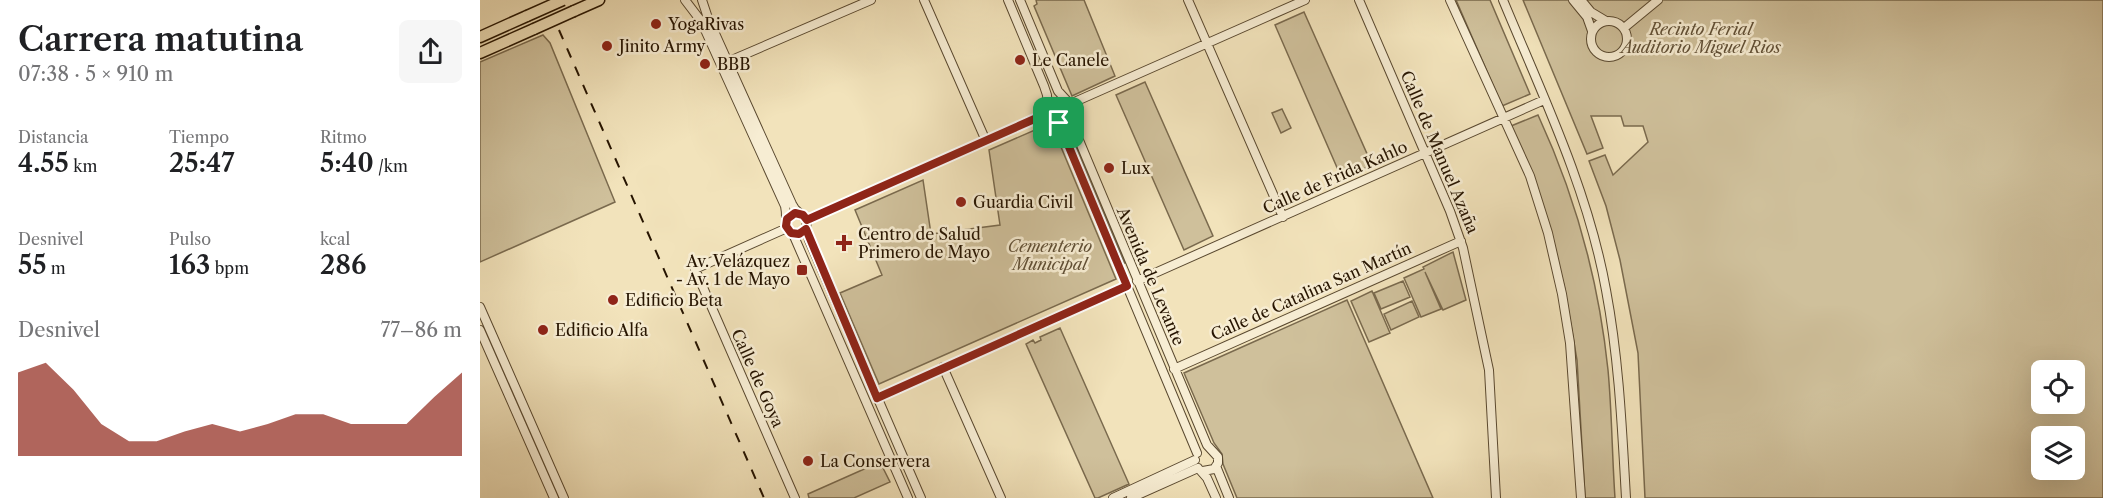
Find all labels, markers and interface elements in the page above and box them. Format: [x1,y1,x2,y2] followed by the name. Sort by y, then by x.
[667,14,744,34] place label: YogaRivas
[649,17,663,31] marker: YogaRivas
[18,19,303,60] text: Carrera matutina
[1618,19,1781,57] park label: Recinto Ferial Auditorio Miguel Rios
[399,20,462,83] button: share
[616,36,707,56] place label: Jinito Army
[600,39,614,53] marker: Jinito Army
[1032,50,1109,70] place label: Le Canele
[1013,53,1027,67] marker: Le Canele
[717,54,750,74] place label: BBB
[698,57,712,71] marker: BBB
[18,62,173,86] text: 07:38 · 5 × 910 m
[1397,68,1484,237] street label: Calle de Manuel Azaña
[1033,97,1084,148] pin
[1042,106,1075,139] icon: arrive
[18,127,89,147] text: Distancia
[169,127,229,147] text: Tiempo
[320,127,367,147] text: Ritmo
[1260,136,1411,218] street label: Calle de Frida Kahlo
[18,147,69,179] text: 4.55
[169,147,235,179] text: 25:47
[320,147,374,179] text: 5:40
[69,156,97,176] text: km
[374,156,408,176] text: /km
[1121,158,1151,178] place label: Lux
[1102,161,1116,175] marker: Lux
[973,192,1073,212] place label: Guardia Civil
[954,195,968,209] marker: Guardia Civil
[1112,203,1189,348] street label: Avenida de Levante
[858,224,990,262] place label: Centro de Salud Primero de Mayo
[18,229,84,249] text: Desnivel
[169,229,211,249] text: Pulso
[320,229,350,249] text: kcal
[835,234,853,252] marker: Centro de Salud Primero de Mayo
[1008,236,1092,274] park label: Cementerio Municipal
[1208,238,1414,344] street label: Calle de Catalina San Martín
[18,249,47,281] text: 55
[169,249,210,281] text: 163
[320,249,366,281] text: 286
[676,251,790,289] place label: Av. Velázquez - Av. 1 de Mayo
[47,258,66,278] text: m
[210,258,249,278] text: bpm
[795,263,809,277] marker: Av. Velázquez - Av. 1 de Mayo
[625,290,723,310] place label: Edificio Beta
[606,293,620,307] marker: Edificio Beta
[18,318,100,342] text: Desnivel
[380,318,462,342] text: 77–86 m
[555,320,649,340] place label: Edificio Alfa
[536,323,550,337] marker: Edificio Alfa
[727,326,789,431] street label: Calle de Goya
[2031,360,2085,480] map controls
[2031,360,2085,414] button: locate
[2031,426,2085,480] button: layers
[820,451,931,471] place label: La Conservera
[801,454,815,468] marker: La Conservera

